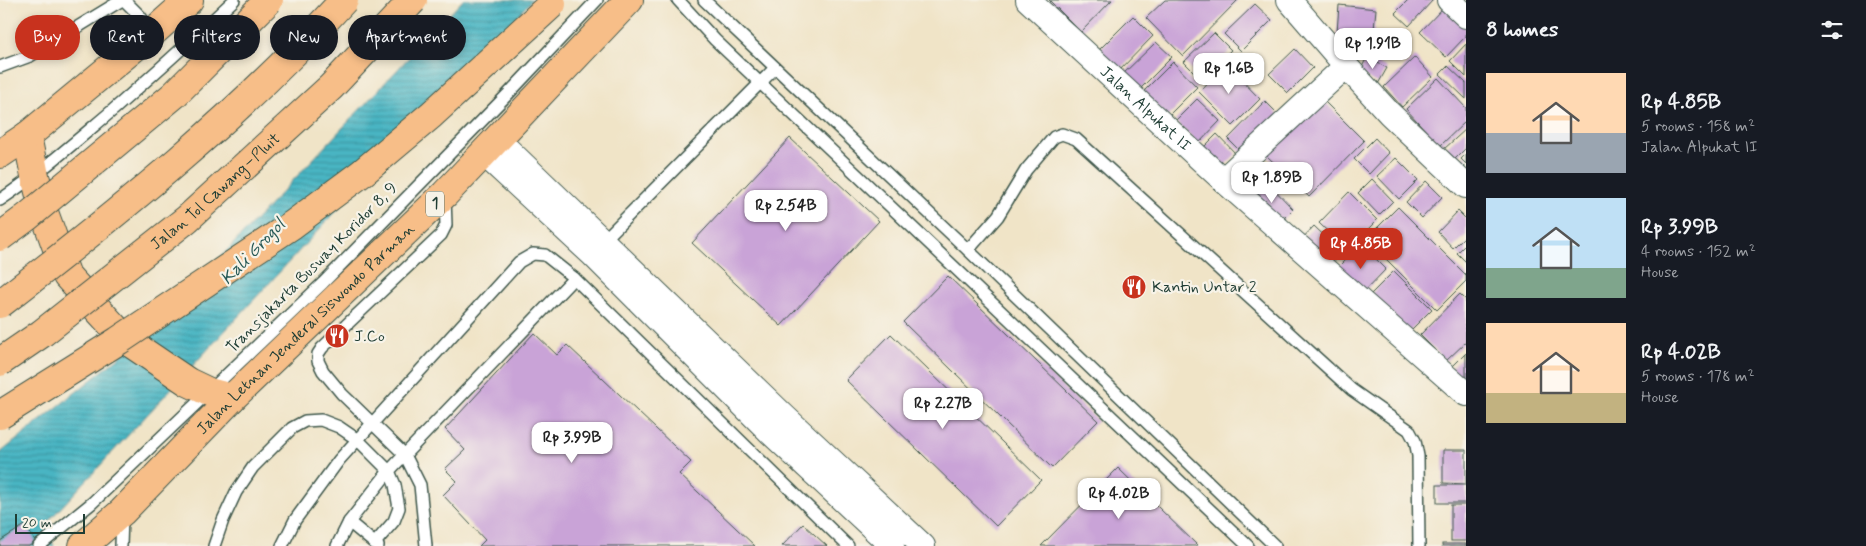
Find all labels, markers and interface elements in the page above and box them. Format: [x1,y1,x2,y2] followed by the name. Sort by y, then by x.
[15,15,80,60] chip: Buy
[90,15,164,60] chip: Rent
[174,15,260,60] chip: Filters
[270,15,338,60] chip: New
[348,15,466,60] chip: Apartment
[1486,16,1558,44] text: 8 homes
[1818,16,1846,44] icon: filters
[1321,28,1425,70] pin: Rp 1.91B
[1345,33,1401,54] text: Rp 1.91B
[1183,52,1275,95] pin: Rp 1.6B
[1204,58,1254,79] text: Rp 1.6B
[1096,61,1196,156] street label: Jalan Alpukat II
[1641,88,1721,116] text: Rp 4.85B
[1526,93,1586,153] icon: home
[1641,116,1755,137] text: 5 rooms · 158 m²
[146,128,285,254] street label: Jalan Tol Cawang–Pluit
[1641,137,1758,158] text: Jalan Alpukat II
[1220,162,1324,204] pin: Rp 1.89B
[1242,167,1302,188] text: Rp 1.89B
[222,178,402,358] street label: Transjakarta Busway Koridor 8, 9
[734,190,838,232] pin: Rp 2.54B
[426,192,444,216] road number: 1
[755,195,817,216] text: Rp 2.54B
[215,212,292,290] water label: Kali Grogol
[1641,213,1718,241] text: Rp 3.99B
[192,218,419,439] street label: Jalan Letnan Jenderal Siswondo Parman
[1526,218,1586,278] icon: home
[1309,228,1413,270] pin: Rp 4.85B
[1331,233,1391,254] text: Rp 4.85B
[1641,241,1756,262] text: 4 rooms · 152 m²
[1641,262,1679,283] text: House
[1121,274,1147,300] restaurant icon: Kantin Untar 2
[1152,277,1257,298] place label: Kantin Untar 2
[324,323,350,349] restaurant icon: J.Co
[354,326,385,347] place label: J.Co
[1641,338,1721,366] text: Rp 4.02B
[1526,343,1586,403] icon: home
[1641,366,1755,387] text: 5 rooms · 178 m²
[1641,387,1679,408] text: House
[891,388,995,430] pin: Rp 2.27B
[914,393,972,414] text: Rp 2.27B
[520,422,624,464] pin: Rp 3.99B
[543,427,601,448] text: Rp 3.99B
[1067,478,1171,520] pin: Rp 4.02B
[1089,483,1149,504] text: Rp 4.02B
[15,511,85,534] scale bar
[22,514,52,532] text: 20 m

